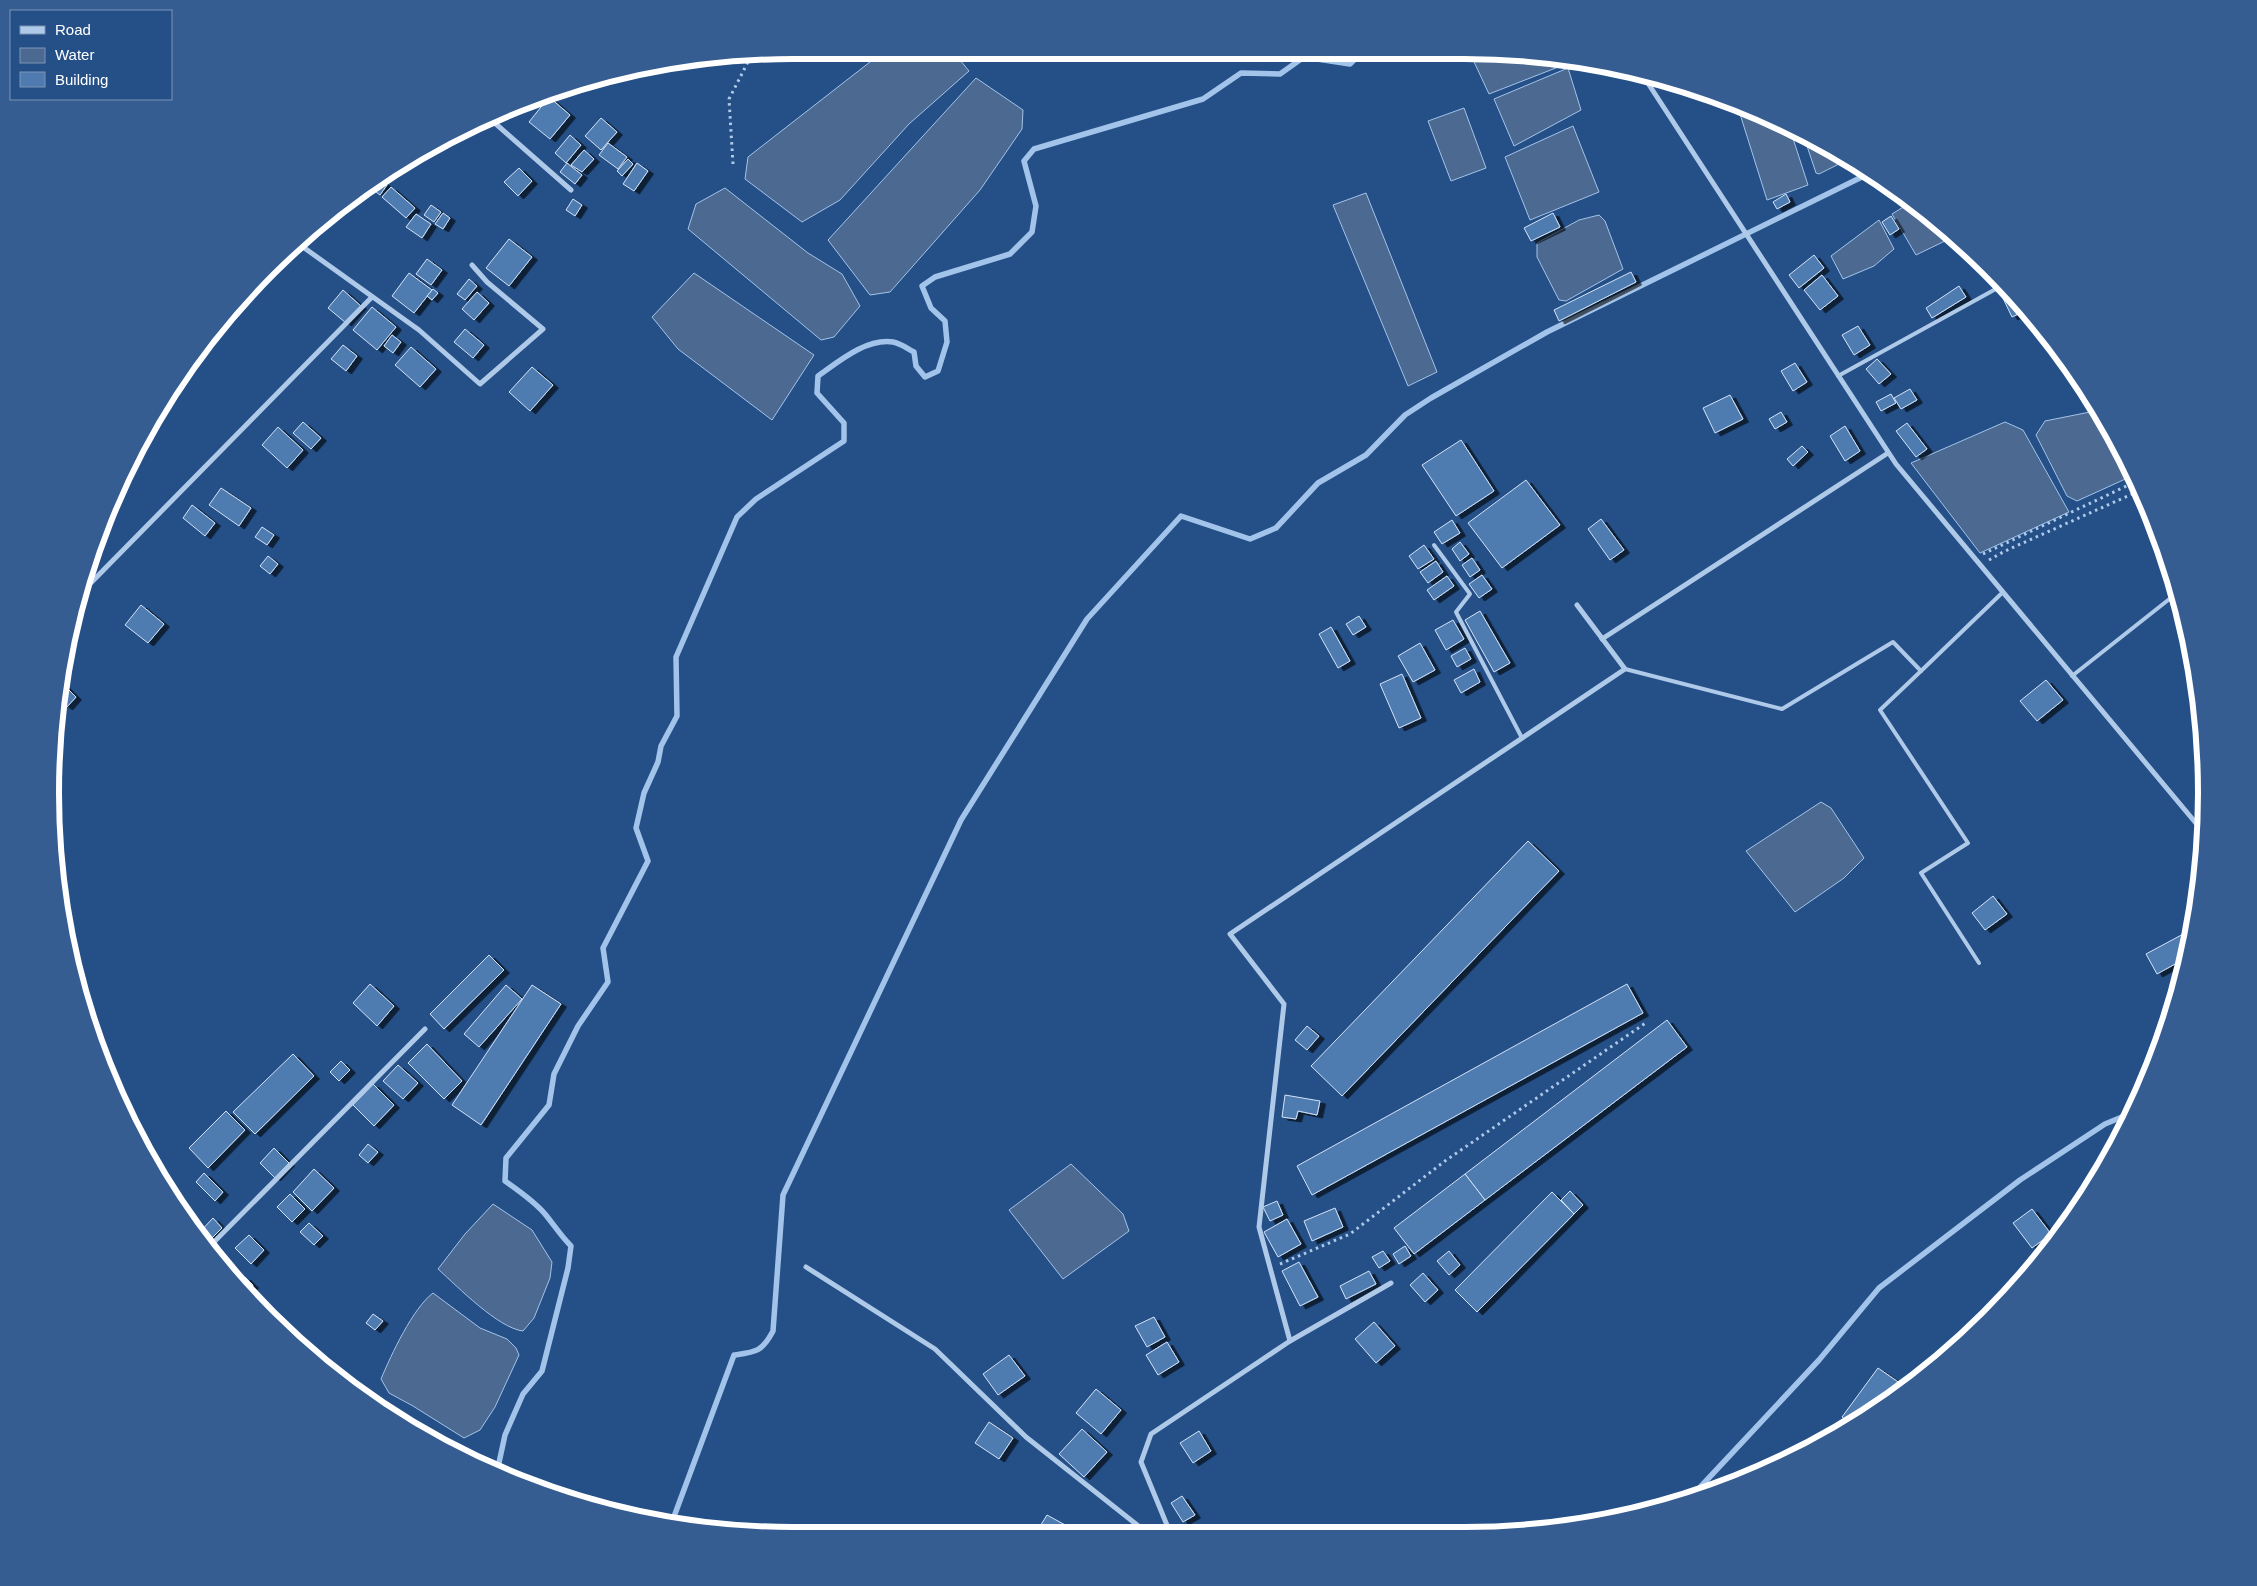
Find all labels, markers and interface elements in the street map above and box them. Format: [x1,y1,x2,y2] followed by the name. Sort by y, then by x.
[10,10,172,100] legend
[55,21,91,38] text: Road
[55,46,94,63] text: Water
[55,71,108,88] text: Building

